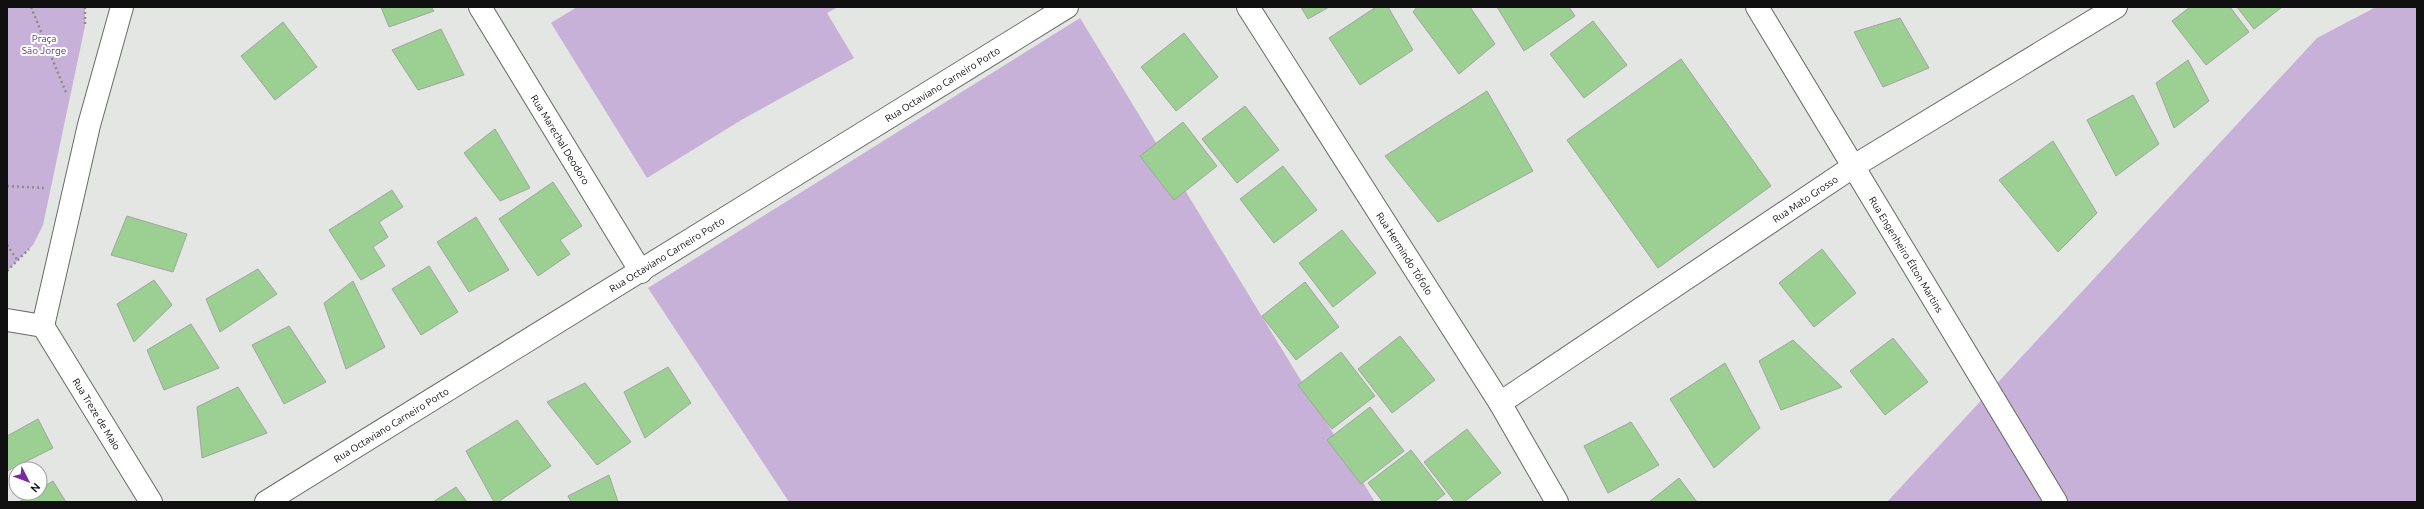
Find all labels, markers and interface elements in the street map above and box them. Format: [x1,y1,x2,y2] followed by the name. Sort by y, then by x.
[22,33,66,56] park label: Praça São Jorge
[883,45,1002,124] street label: Rua Octaviano Carneiro Porto
[529,93,592,187] street label: Rua Marechal Deodoro
[1771,173,1840,225] street label: Rua Mato Grosso
[1867,195,1945,315] street label: Rua Engenheiro Élton Martins
[1374,210,1435,297] street label: Rua Hermindo Tófolo
[607,215,727,295] street label: Rua Octaviano Carneiro Porto
[70,376,123,452] street label: Rua Treze de Maio
[332,385,451,465] street label: Rua Octaviano Carneiro Porto
[8,461,48,501] north arrow
[28,481,43,495] text: N

